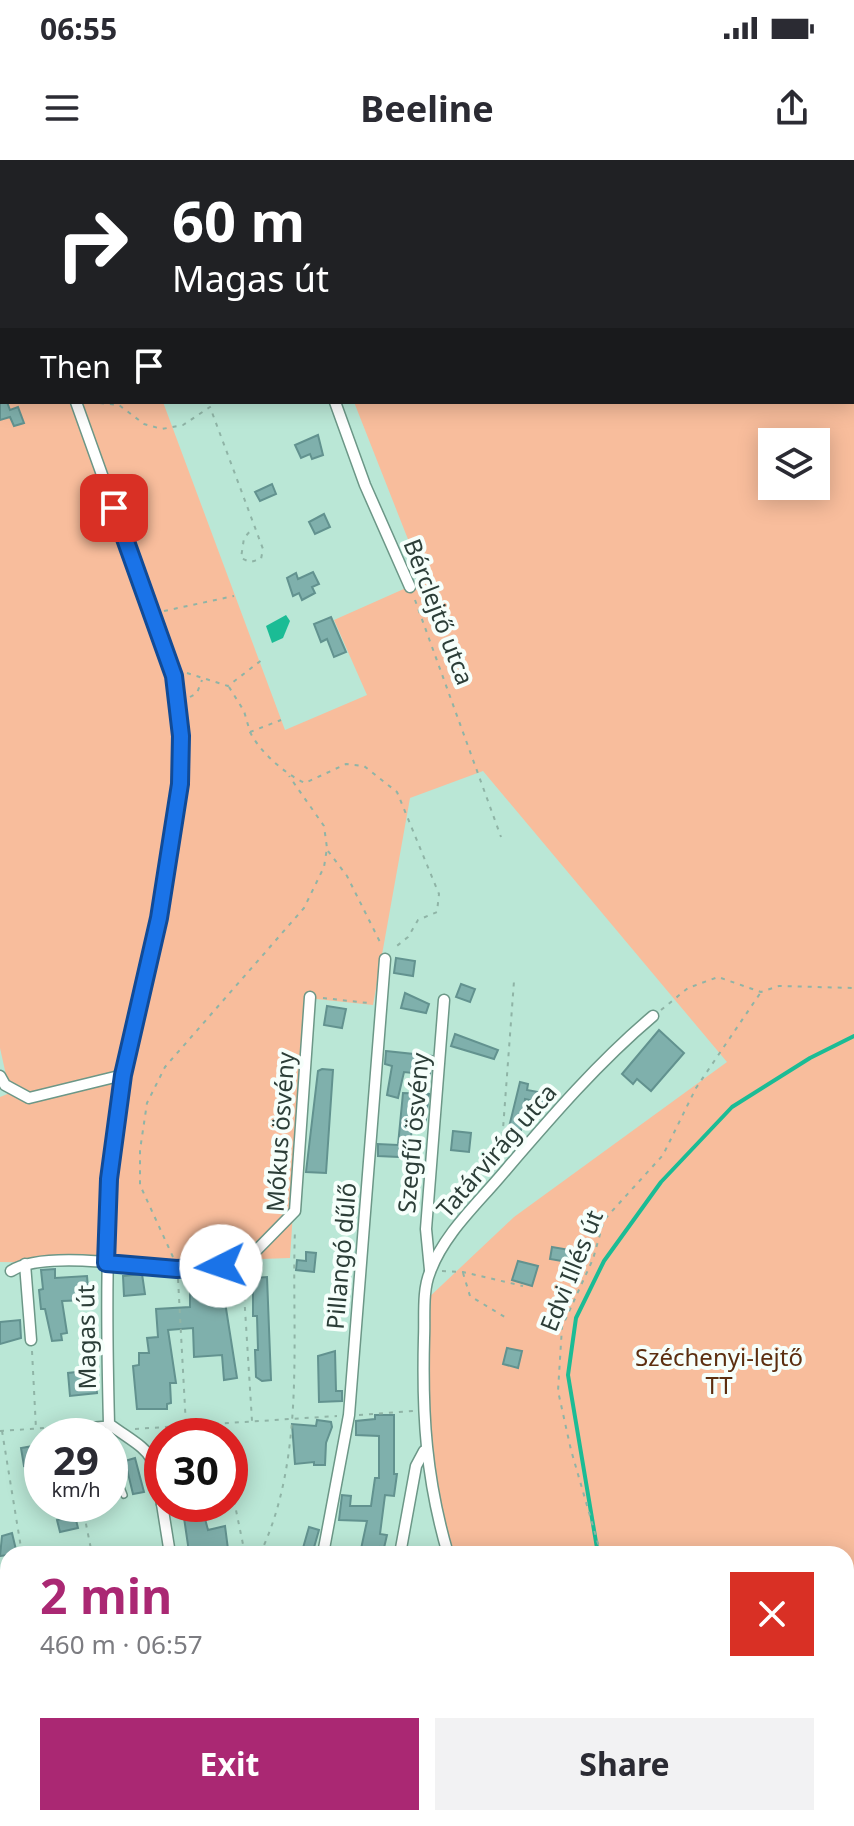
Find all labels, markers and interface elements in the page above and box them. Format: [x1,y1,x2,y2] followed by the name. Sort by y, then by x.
[40,8,117,49] text: 06:55
[360,84,494,133] text: Beeline
[40,86,84,130] icon: menu
[770,86,814,130] icon: share
[172,182,305,258] text: 60 m
[40,192,144,296] icon: right
[172,254,329,303] text: Magas út
[127,344,171,388] icon: arrive
[40,346,111,387] text: Then
[758,428,830,500] map controls
[758,428,830,500] button: layers
[80,474,148,542] pin
[92,486,136,530] icon: arrive
[396,534,482,689] street label: Bérclejtő utca
[257,1050,302,1213] street label: Mókus ösvény
[389,1051,436,1214] street label: Szegfű ösvény
[428,1076,563,1224] street label: Tatárvirág utca
[318,1181,363,1331] street label: Pillangó dűlő
[531,1205,610,1336] street label: Edvi Illés út
[179,1224,263,1308] position arrow
[68,1284,103,1390] street label: Magas út
[635,1340,803,1401] park label: Széchenyi-lejtő TT
[144,1418,248,1522] speed limit sign: 30
[53,1432,99,1487] text: 29
[51,1476,101,1503] text: km/h
[40,1563,172,1628] text: 2 min
[730,1572,814,1656] button: close
[40,1626,203,1662] text: 460 m · 06:57
[40,1718,419,1810] button: Exit
[435,1718,814,1810] button: Share

